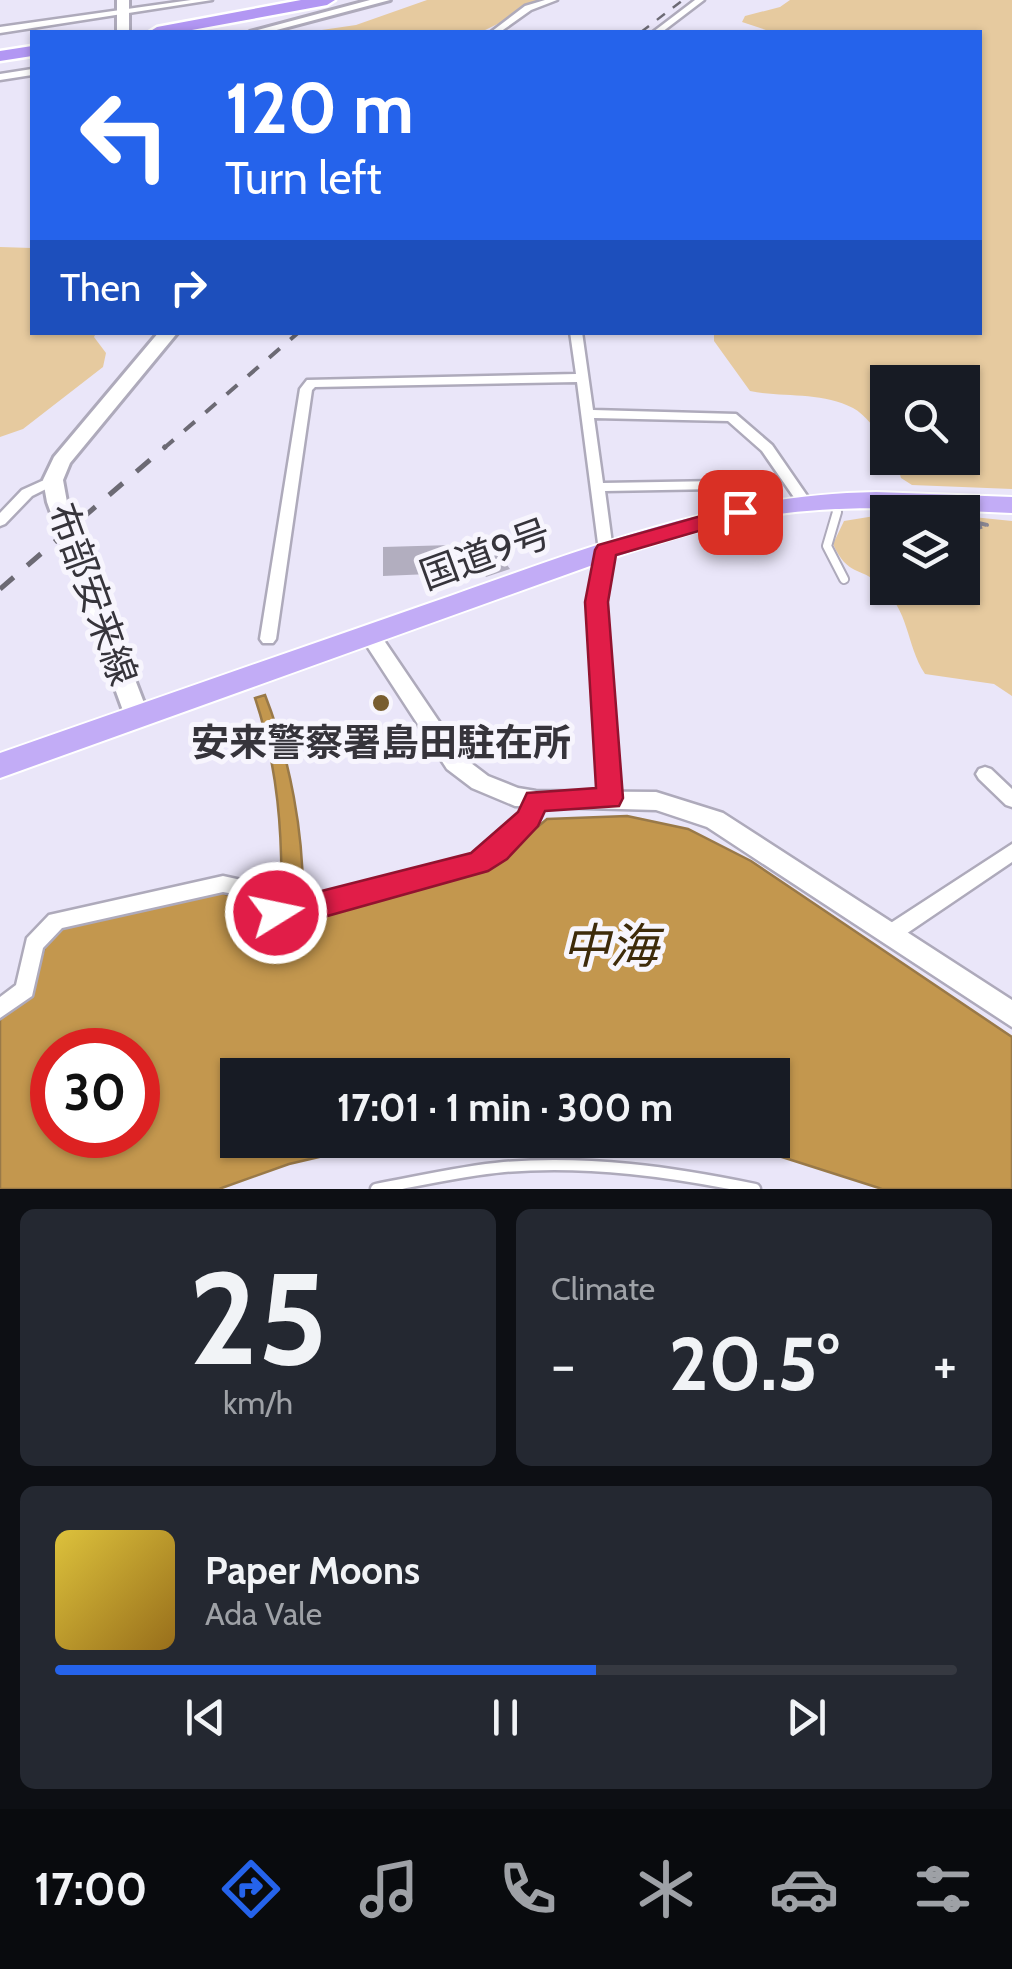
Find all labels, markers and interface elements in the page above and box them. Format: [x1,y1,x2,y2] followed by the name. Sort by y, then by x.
[225,65,414,151] text: 120 m
[60,70,190,200] icon: left
[225,151,382,205] text: Turn left
[161,260,216,315] icon: right
[60,264,141,311] text: Then
[870,365,980,605] map controls
[870,365,980,475] button: search
[698,470,783,555] pin
[713,485,768,540] icon: arrive
[870,495,980,605] button: layers
[38,497,148,691] street label: 布部安来線
[413,509,557,599] street label: 国道9号
[370,692,392,714] marker: 安来警察署島田駐在所
[191,719,571,766] place label: 安来警察署島田駐在所
[224,861,328,965] position arrow
[562,917,665,975] water label: 中海
[30,1028,160,1158] speed limit sign: 30
[337,1084,673,1131] text: 17:01 · 1 min · 300 m
[189,1239,327,1397] text: 25
[551,1269,655,1308] text: Climate
[669,1318,839,1409] text: 20.5°
[551,1331,575,1398] text: −
[933,1331,957,1398] text: +
[223,1383,293,1422] text: km/h
[205,1547,420,1594] text: Paper Moons
[205,1594,322,1633] text: Ada Vale
[178,1690,233,1745] icon: previous
[478,1690,533,1745] icon: pause
[779,1690,834,1745] icon: next
[216,1854,286,1924] icon: directions
[354,1854,424,1924] icon: music
[493,1854,563,1924] icon: phone
[631,1854,701,1924] icon: climate
[769,1854,839,1924] icon: car
[908,1854,978,1924] icon: filters
[34,1862,147,1916] text: 17:00

